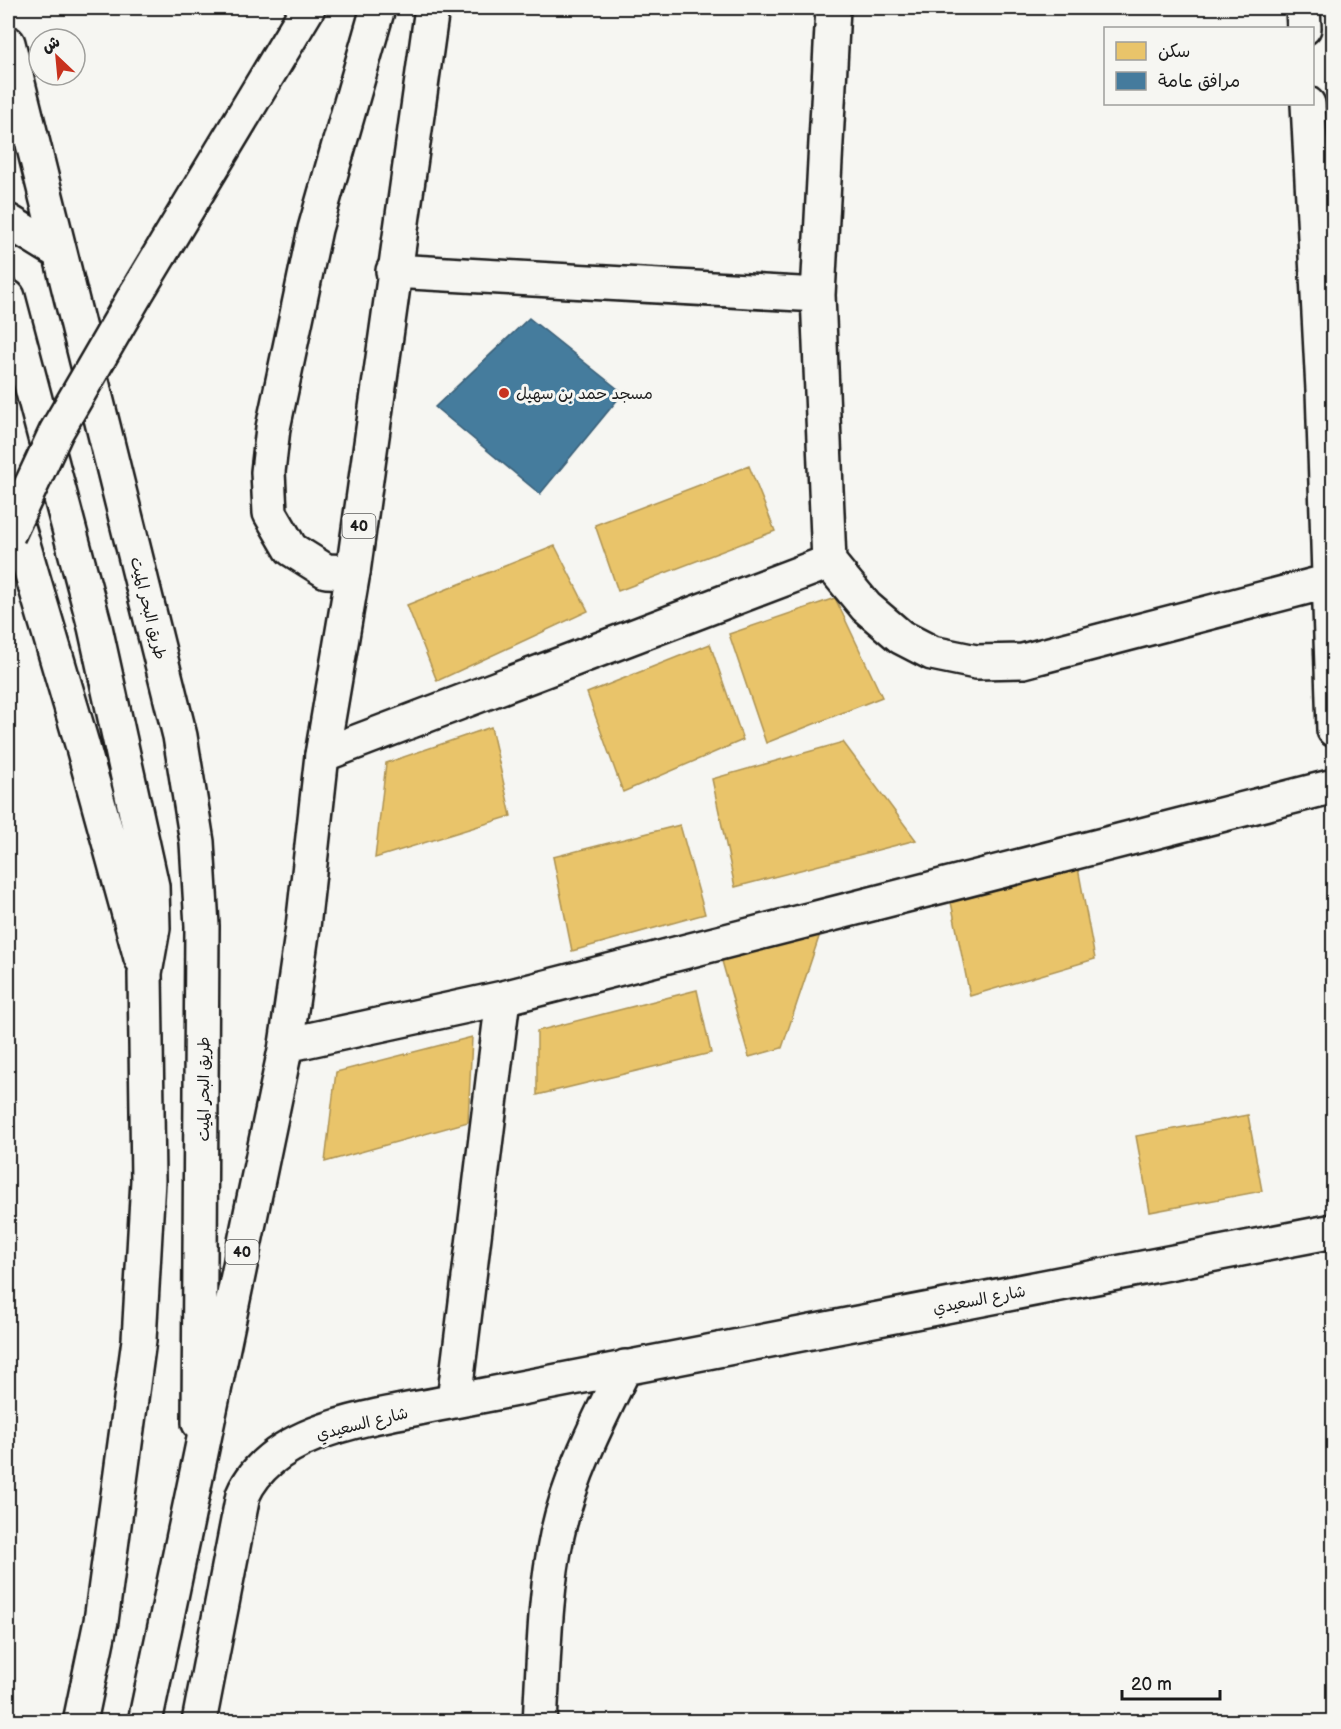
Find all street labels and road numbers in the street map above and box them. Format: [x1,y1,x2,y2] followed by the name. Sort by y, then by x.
[342,514,376,538] road number: 40
[126,555,169,662] street label: طريق البحر الميت
[195,1037,214,1141] street label: طريق البحر الميت
[226,1240,258,1264] road number: 40
[931,1282,1027,1320] street label: شارع السعيدي
[314,1404,411,1446] street label: شارع السعيدي

